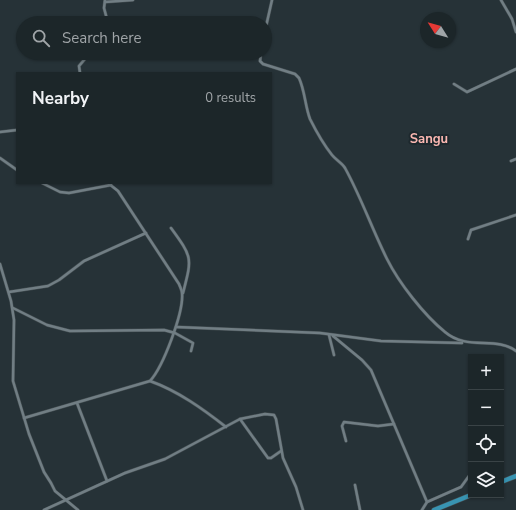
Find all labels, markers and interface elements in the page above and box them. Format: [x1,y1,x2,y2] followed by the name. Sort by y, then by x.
[420,12,456,48] north arrow
[16,16,272,60] search box
[30,27,52,49] icon: search
[62,28,142,48] text: Search here
[32,87,89,110] text: Nearby
[205,89,256,107] text: 0 results
[410,130,448,148] district label: Sangu
[468,354,504,498] map controls
[468,354,504,390] button: +
[468,390,504,426] button: −
[468,426,504,462] button: locate
[468,462,504,498] button: layers

